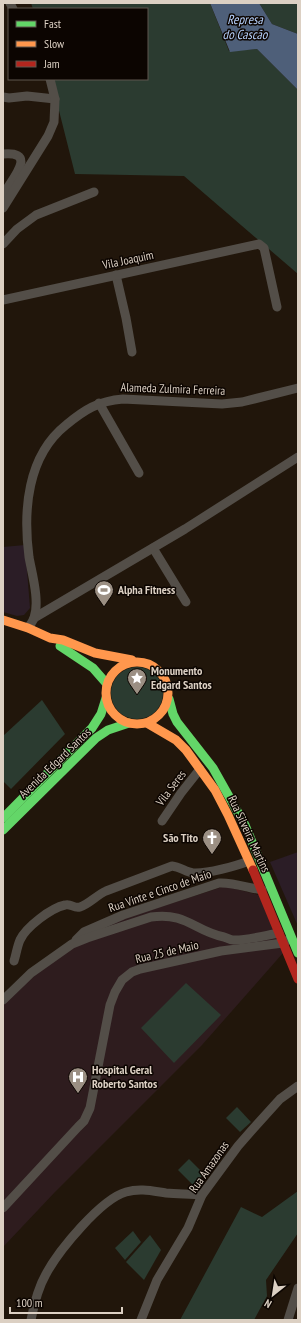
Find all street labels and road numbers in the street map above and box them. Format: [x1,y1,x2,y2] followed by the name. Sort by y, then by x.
[100,247,155,272] street label: Vila Joaquim
[120,379,226,398] street label: Alameda Zulmira Ferreira
[16,724,94,801] street label: Avenida Edgard Santos
[152,767,189,809] street label: Vila Seres
[225,793,274,875] street label: Rua Silveira Martins
[106,866,213,915] street label: Rua Vinte e Cinco de Maio
[134,937,200,966] street label: Rua 25 de Maio
[185,1138,232,1195] street label: Rua Amazonas

